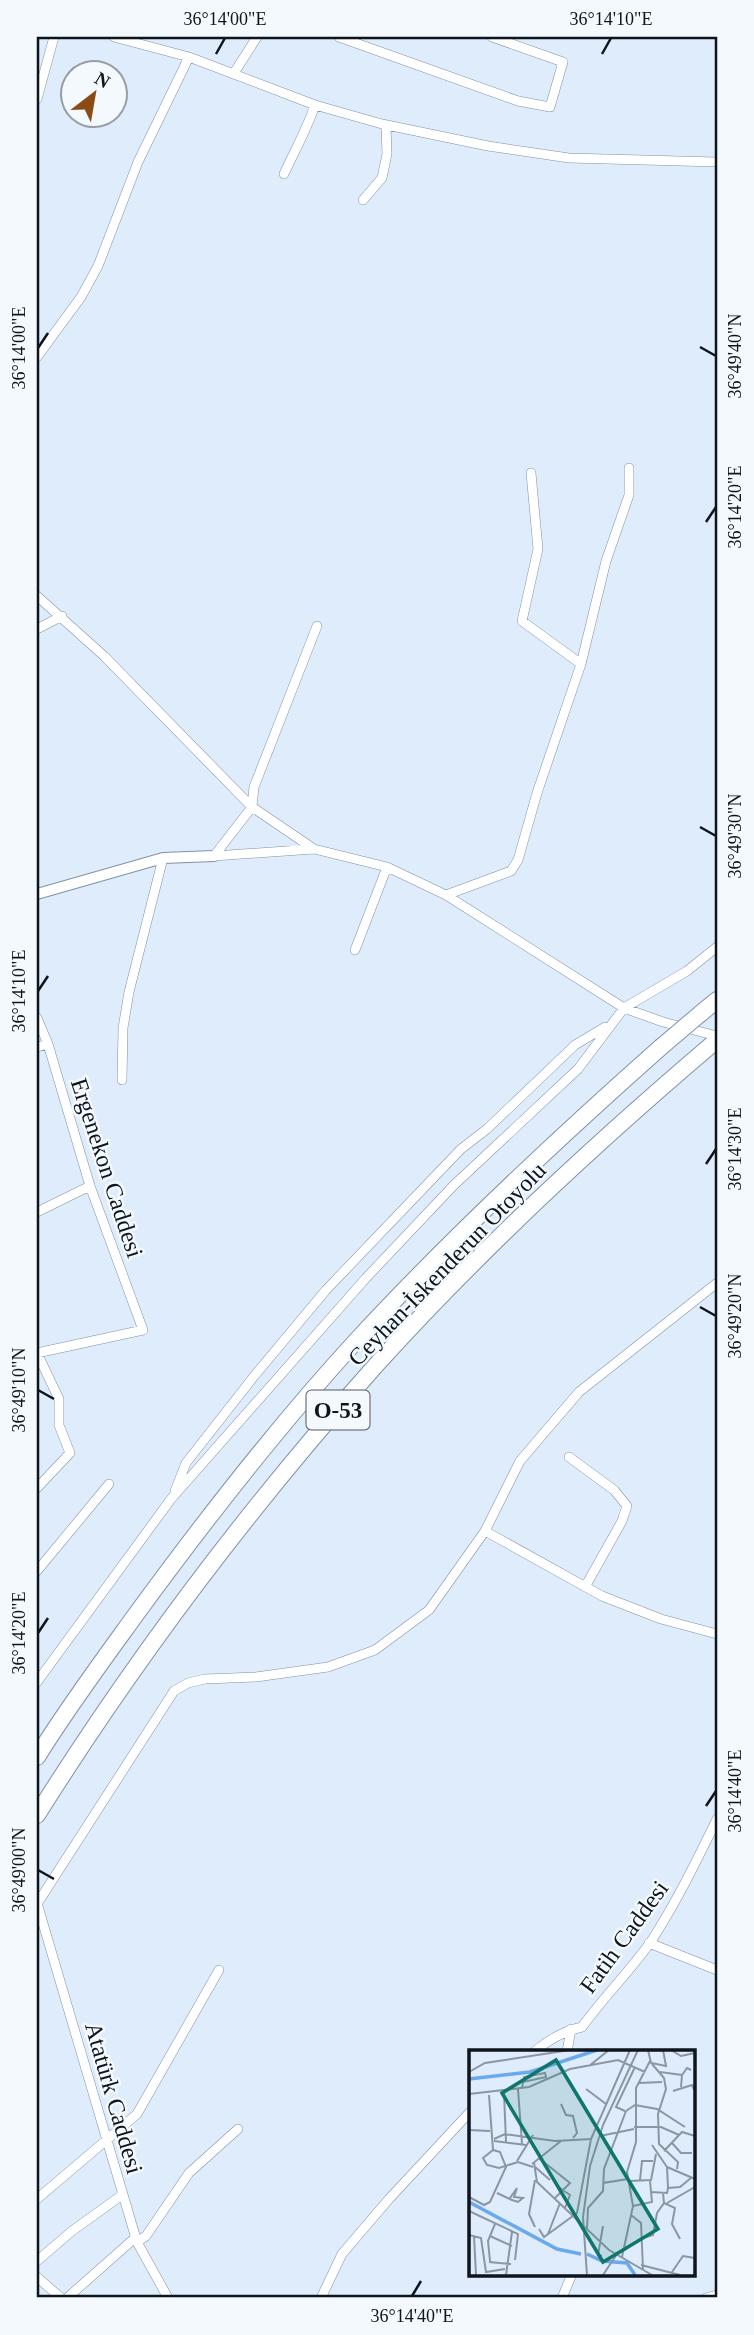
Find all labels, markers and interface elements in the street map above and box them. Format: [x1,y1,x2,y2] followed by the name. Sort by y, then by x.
[184,9,266,29] text: 36°14'00"E
[570,9,652,29] text: 36°14'10"E
[60,60,130,130] north arrow
[91,67,114,93] text: N
[9,307,29,389] text: 36°14'00"E
[725,314,745,398] text: 36°49'40"N
[725,466,745,548] text: 36°14'20"E
[725,794,745,878] text: 36°49'30"N
[9,950,29,1032] text: 36°14'10"E
[66,1075,148,1261] street label: Ergenekon Caddesi
[725,1108,745,1190] text: 36°14'30"E
[343,1157,551,1371] street label: Ceyhan-İskenderun Otoyolu
[725,1274,745,1358] text: 36°49'20"N
[9,1348,29,1432] text: 36°49'10"N
[306,1390,370,1429] road number: O-53
[9,1592,29,1674] text: 36°14'20"E
[725,1750,745,1832] text: 36°14'40"E
[9,1828,29,1912] text: 36°49'00"N
[574,1875,674,1998] street label: Fatih Caddesi
[80,2019,148,2177] street label: Atatürk Caddesi
[469,2050,694,2276] inset map
[371,2306,453,2326] text: 36°14'40"E

